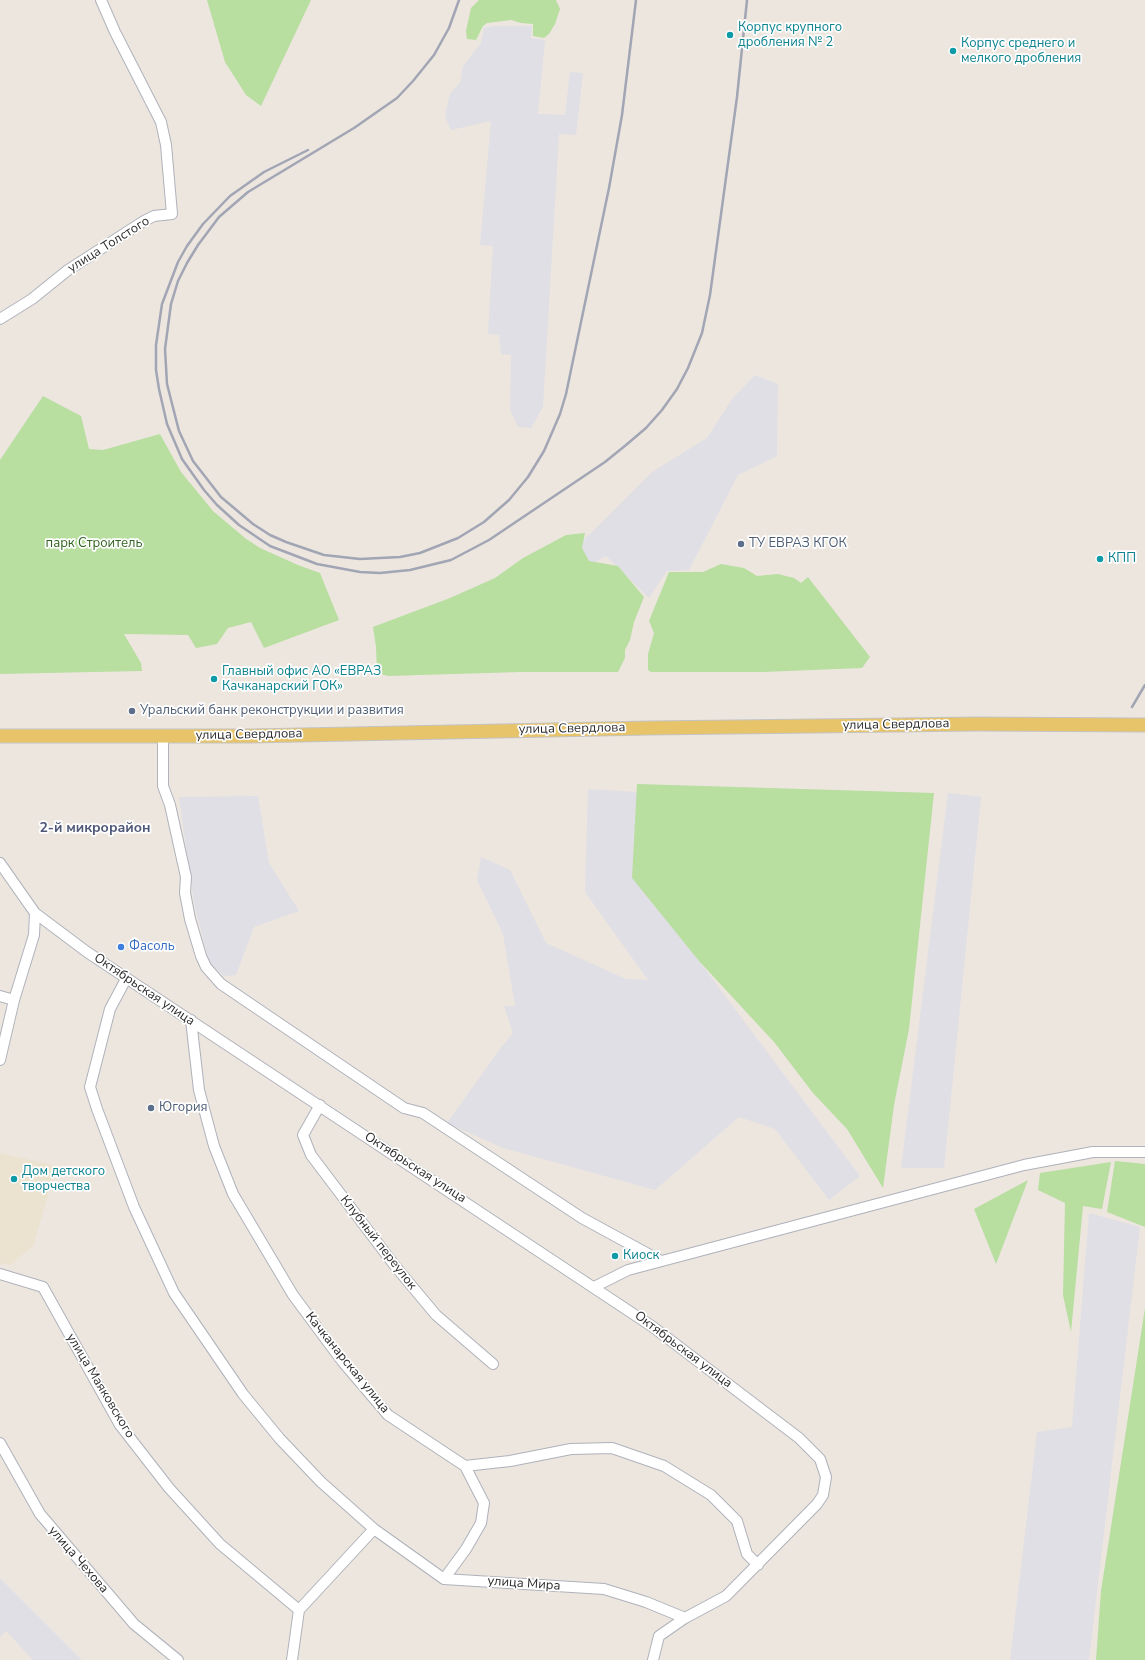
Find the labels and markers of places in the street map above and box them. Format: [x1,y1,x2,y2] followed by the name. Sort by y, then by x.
[738,20,842,51] place label: Корпус крупного дробления № 2
[725,30,735,40] marker: Корпус крупного дробления № 2
[961,36,1081,67] place label: Корпус среднего и мелкого дробления
[948,46,958,56] marker: Корпус среднего и мелкого дробления
[749,536,847,552] place label: ТУ ЕВРАЗ КГОК
[736,539,746,549] marker: ТУ ЕВРАЗ КГОК
[1108,551,1136,567] place label: КПП
[1095,554,1105,564] marker: КПП
[222,664,381,695] place label: Главный офис АО «ЕВРАЗ Качканарский ГОК»
[209,674,219,684] marker: Главный офис АО «ЕВРАЗ Качканарский ГОК»
[140,703,404,719] place label: Уральский банк реконструкции и развития
[127,706,137,716] marker: Уральский банк реконструкции и развития
[129,939,175,955] place label: Фасоль
[116,942,126,952] marker: Фасоль
[159,1100,207,1116] place label: Югория
[146,1103,156,1113] marker: Югория
[22,1164,105,1195] place label: Дом детского творчества
[9,1174,19,1184] marker: Дом детского творчества
[623,1248,659,1264] place label: Киоск
[610,1251,620,1261] marker: Киоск

